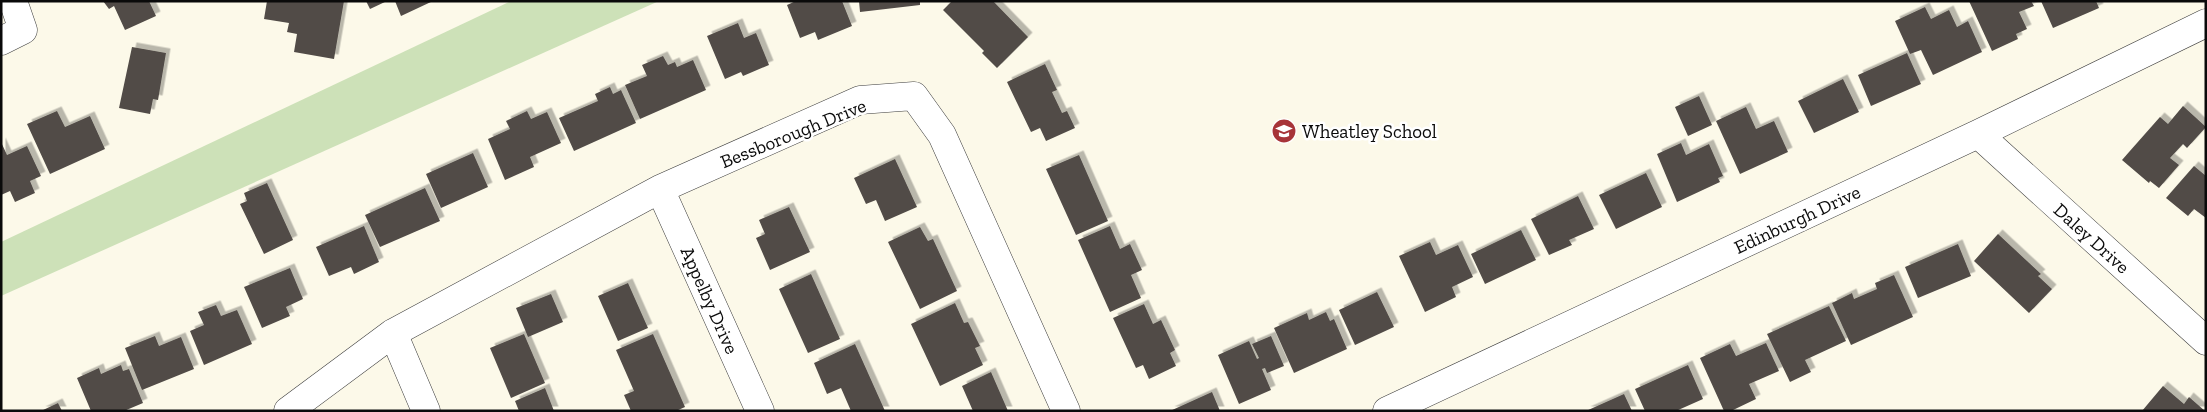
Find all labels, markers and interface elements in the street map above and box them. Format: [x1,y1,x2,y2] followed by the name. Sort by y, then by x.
[717,94,870,173] street label: Bessborough Drive
[1271,118,1297,144] school or university icon: Wheatley School
[1302,120,1437,143] place label: Wheatley School
[1730,180,1864,259] street label: Edinburgh Drive
[2049,198,2134,279] street label: Daley Drive
[676,243,744,358] street label: Appelby Drive

